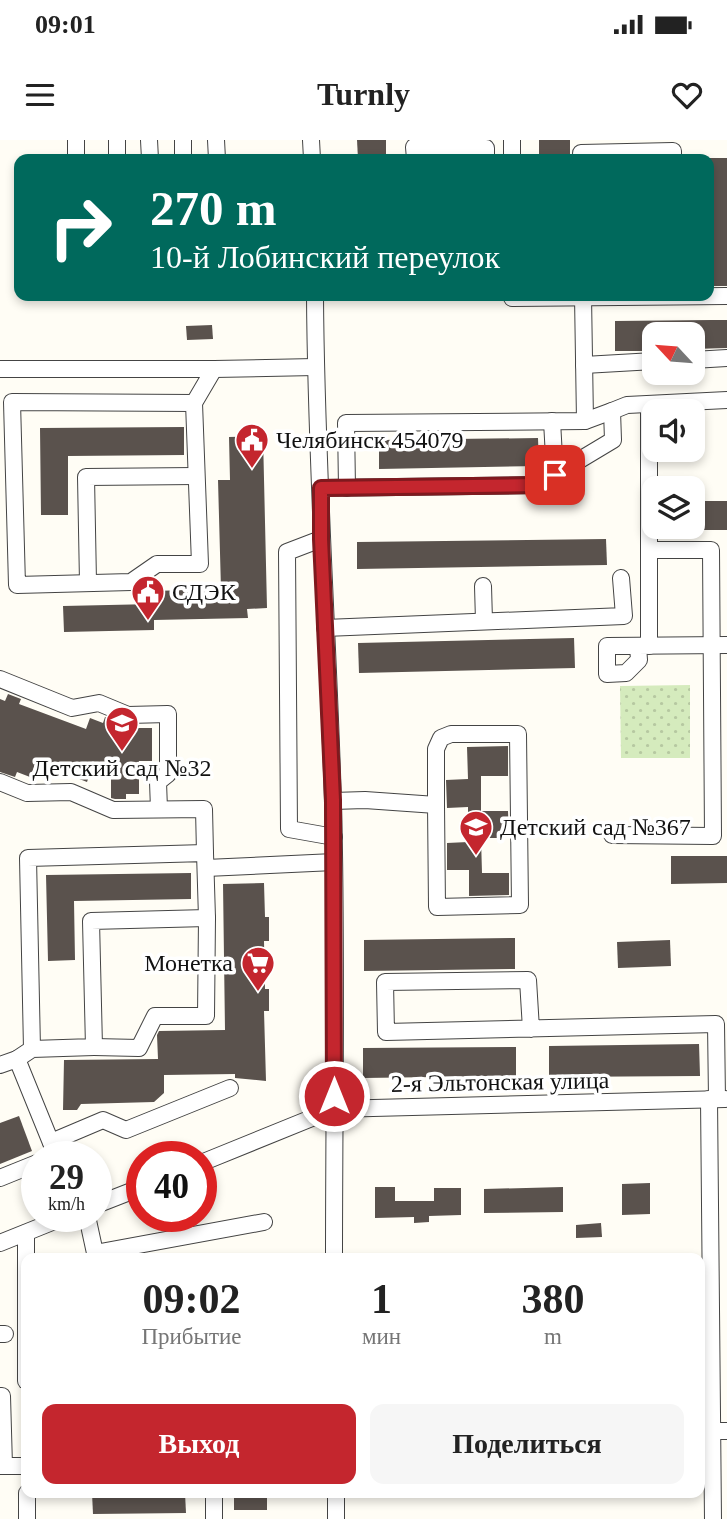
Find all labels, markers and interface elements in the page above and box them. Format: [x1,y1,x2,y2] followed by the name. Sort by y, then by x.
[35,10,96,39] text: 09:01
[21,76,59,114] icon: menu
[317,76,410,112] text: Turnly
[668,76,706,114] icon: heart
[150,181,277,236] text: 270 m
[35,182,126,273] icon: right
[150,239,500,275] text: 10-й Лобинский переулок
[642,322,705,385] north arrow
[642,322,705,539] map controls
[642,399,705,462] button: sound
[233,421,271,470] public building icon: Челябинск 454079
[276,427,463,453] place label: Челябинск 454079
[525,445,585,505] pin
[536,456,574,494] icon: arrive
[642,476,705,539] button: layers
[129,573,167,622] public building icon: СДЭК
[172,579,237,605] place label: СДЭК
[103,704,141,753] school or university icon: Детский сад №32
[33,755,211,781] place label: Детский сад №32
[457,808,495,857] school or university icon: Детский сад №367
[500,814,691,840] place label: Детский сад №367
[239,944,277,993] supermarket icon: Монетка
[144,950,233,976] place label: Монетка
[297,1059,371,1133] position arrow
[391,1067,610,1097] street label: 2-я Эльтонская улица
[126,1141,217,1232] speed limit sign: 40
[49,1158,84,1197] text: 29
[48,1194,85,1214] text: km/h
[142,1276,240,1322] text: 09:02
[371,1276,392,1322] text: 1
[522,1276,585,1322] text: 380
[141,1324,242,1349] text: Прибытие
[362,1324,401,1349] text: мин
[544,1324,562,1349] text: m
[42,1404,356,1484] button: Выход
[370,1404,684,1484] button: Поделиться

